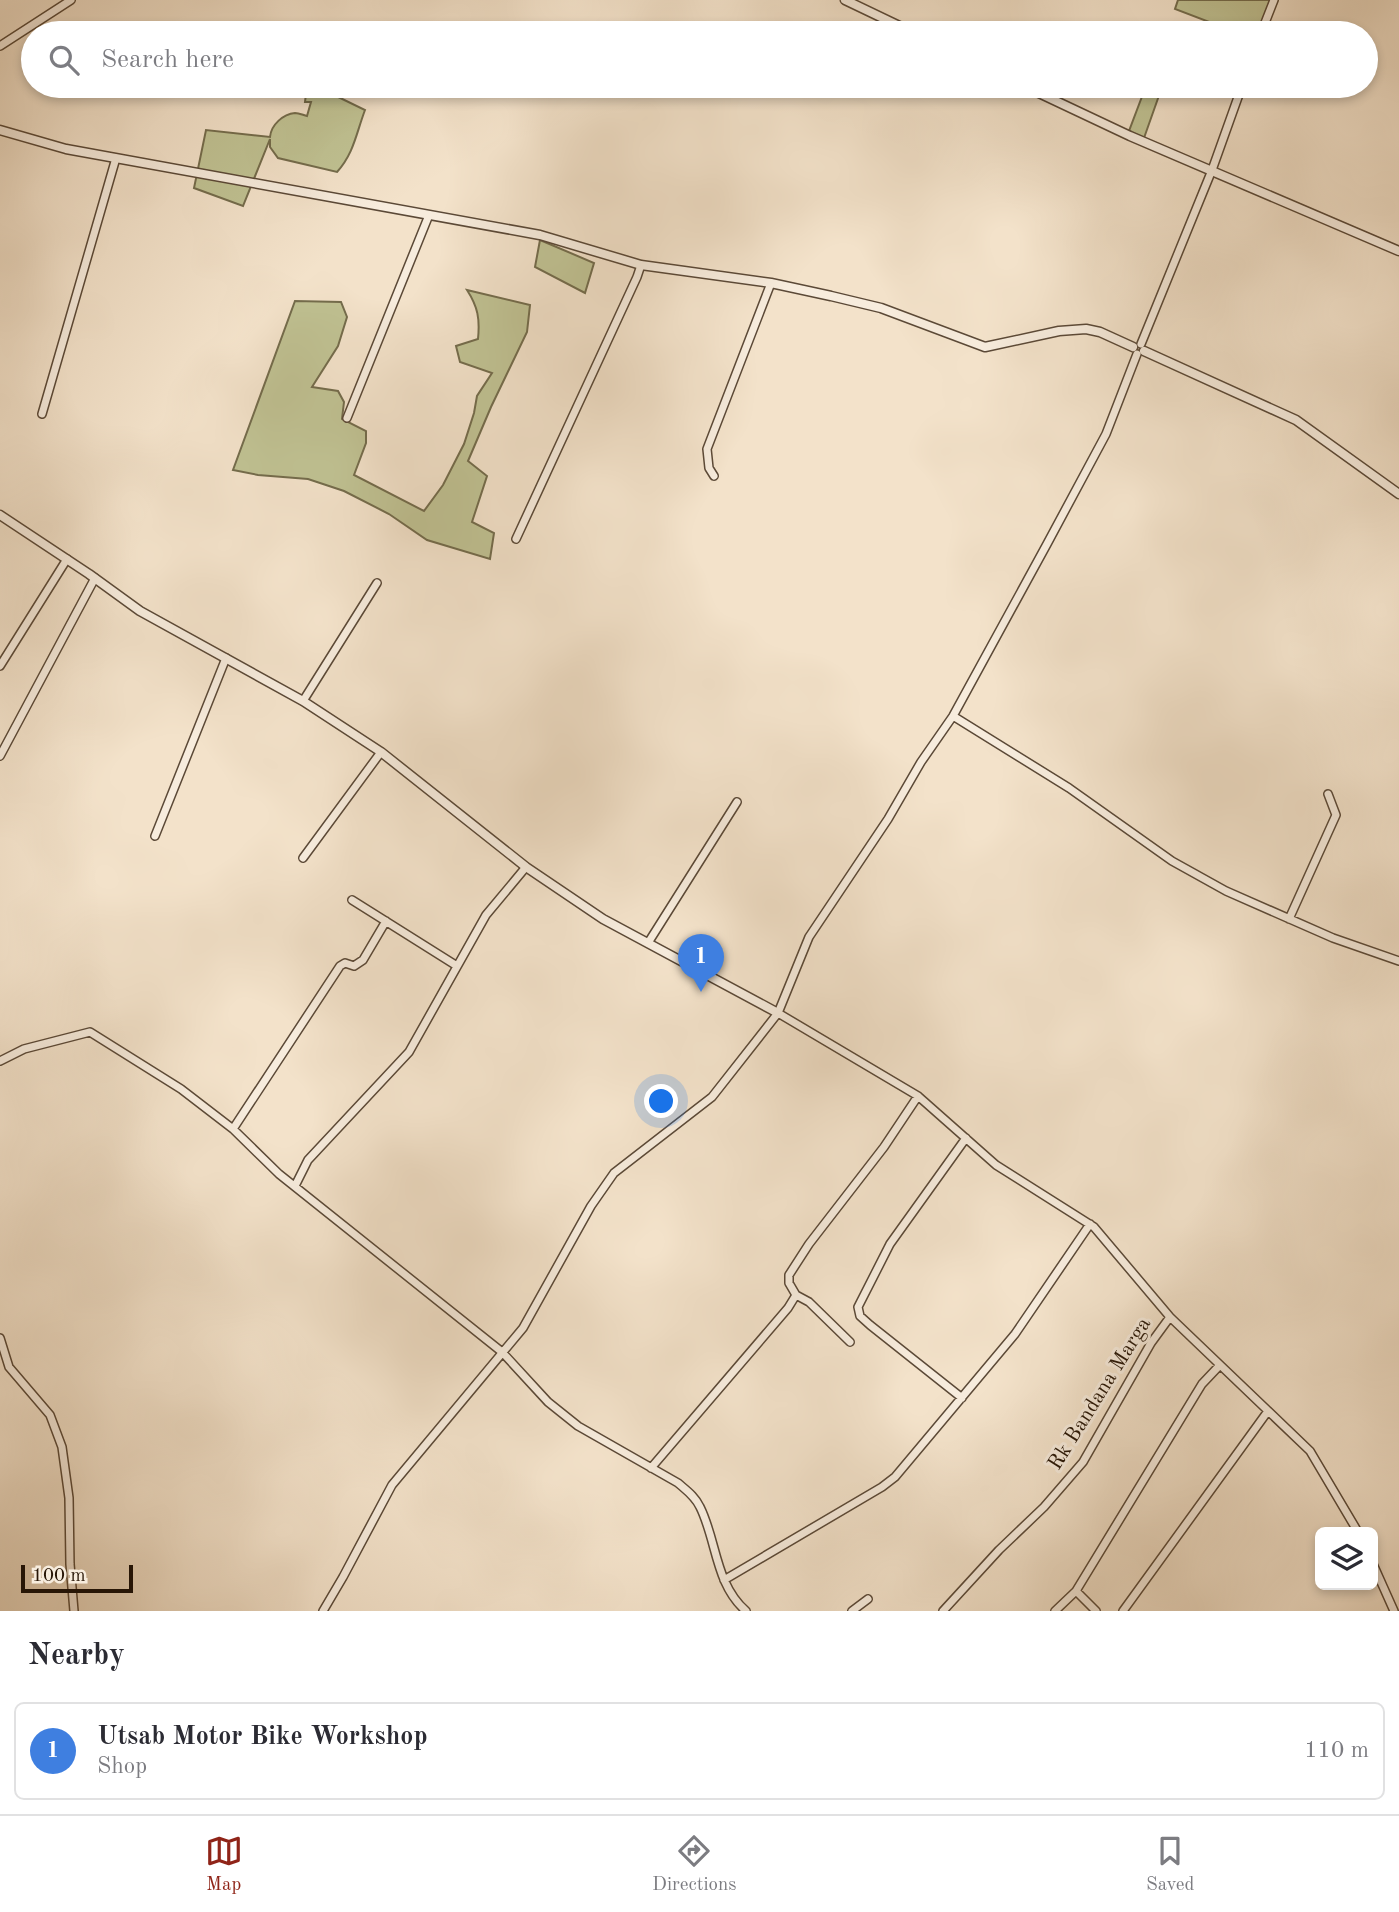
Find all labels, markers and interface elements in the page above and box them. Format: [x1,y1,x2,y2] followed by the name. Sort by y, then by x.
[21,21,1378,98] search box
[45,41,83,79] icon: search
[101,47,234,73] text: Search here
[678,934,724,992] pin: 1
[644,1084,678,1118] your location
[1045,1314,1155,1474] street label: Rk Bandana Marga
[1315,1527,1378,1590] map controls
[1315,1527,1378,1590] button: layers
[21,1562,133,1594] scale bar
[32,1567,85,1586] text: 100 m
[28,1641,125,1671] text: Nearby
[97,1724,428,1750] text: Utsab Motor Bike Workshop
[46,1739,60,1762] text: 1
[1304,1739,1369,1762] text: 110 m
[97,1755,147,1778] text: Shop
[205,1832,243,1897] tab: Map
[652,1832,737,1897] tab: Directions
[1146,1832,1194,1897] tab: Saved

